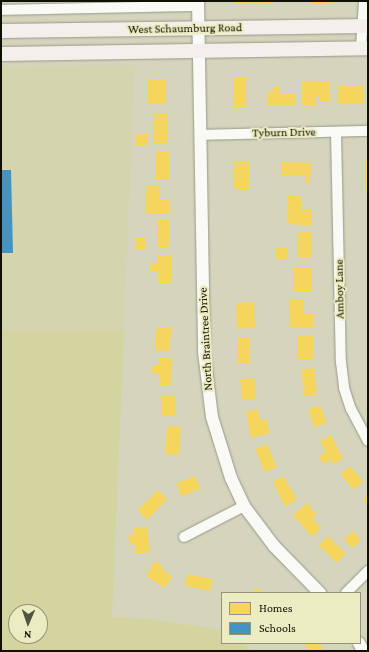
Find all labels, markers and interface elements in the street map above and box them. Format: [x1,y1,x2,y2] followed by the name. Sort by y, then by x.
[128,21,242,37] street label: West Schaumburg Road
[252,125,316,141] street label: Tyburn Drive
[332,259,348,319] street label: Amboy Lane
[196,287,216,391] street label: North Braintree Drive
[221,592,361,644] legend
[259,601,292,615] text: Homes
[8,604,48,644] north arrow
[259,621,296,635] text: Schools
[24,629,32,641] text: N

